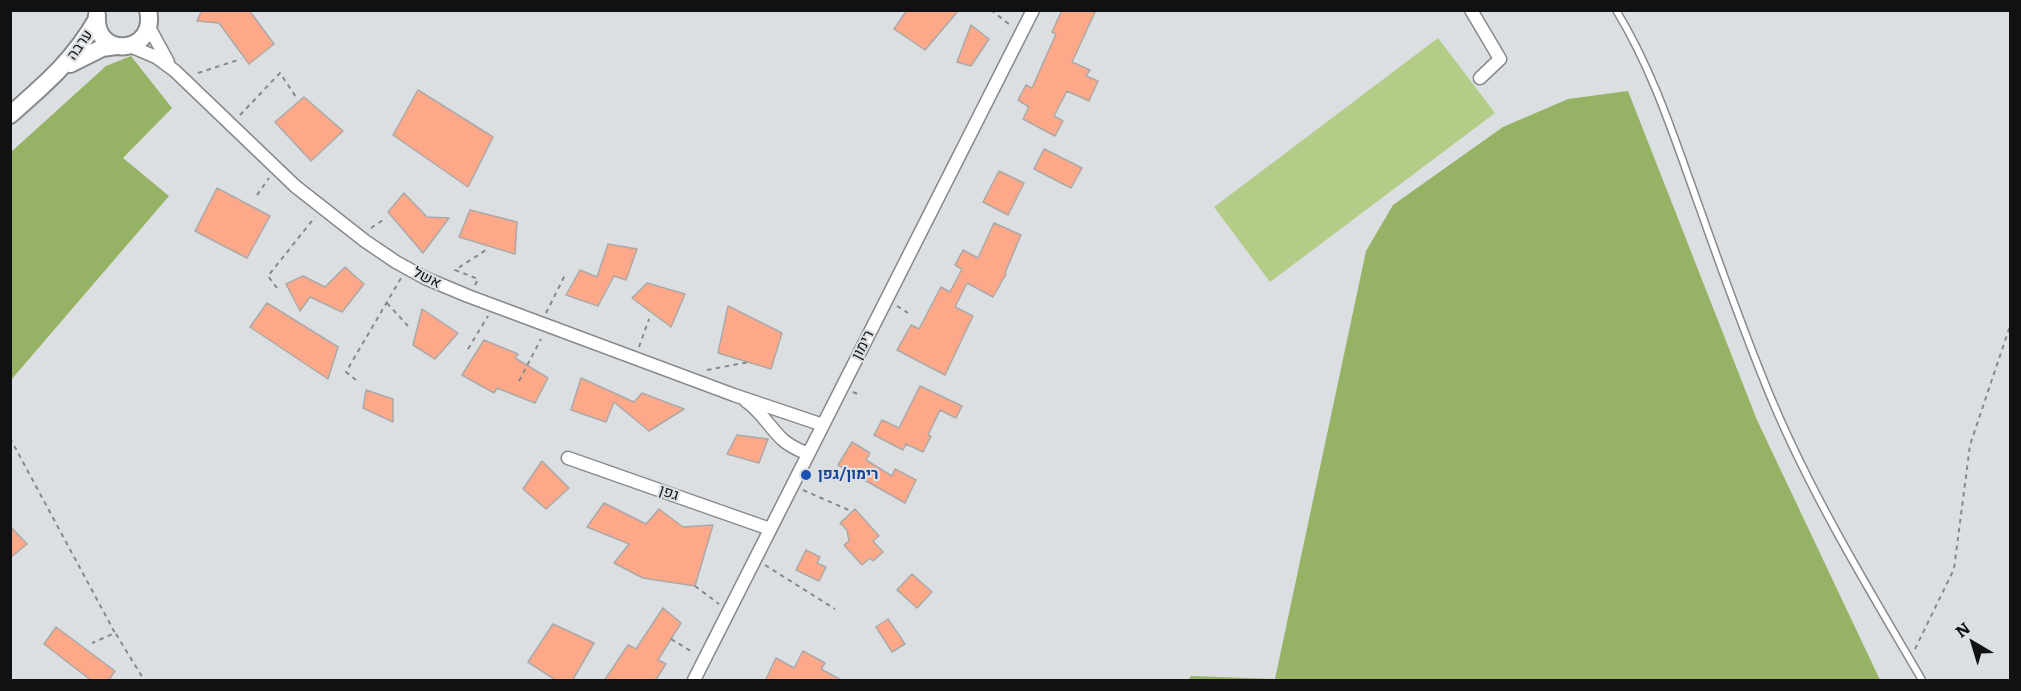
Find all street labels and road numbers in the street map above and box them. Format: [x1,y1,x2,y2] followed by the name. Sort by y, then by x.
[63,26,97,64] street label: ערבה
[410,264,444,292] street label: אשל
[848,327,878,363] street label: רימון
[657,481,681,505] street label: גפן

